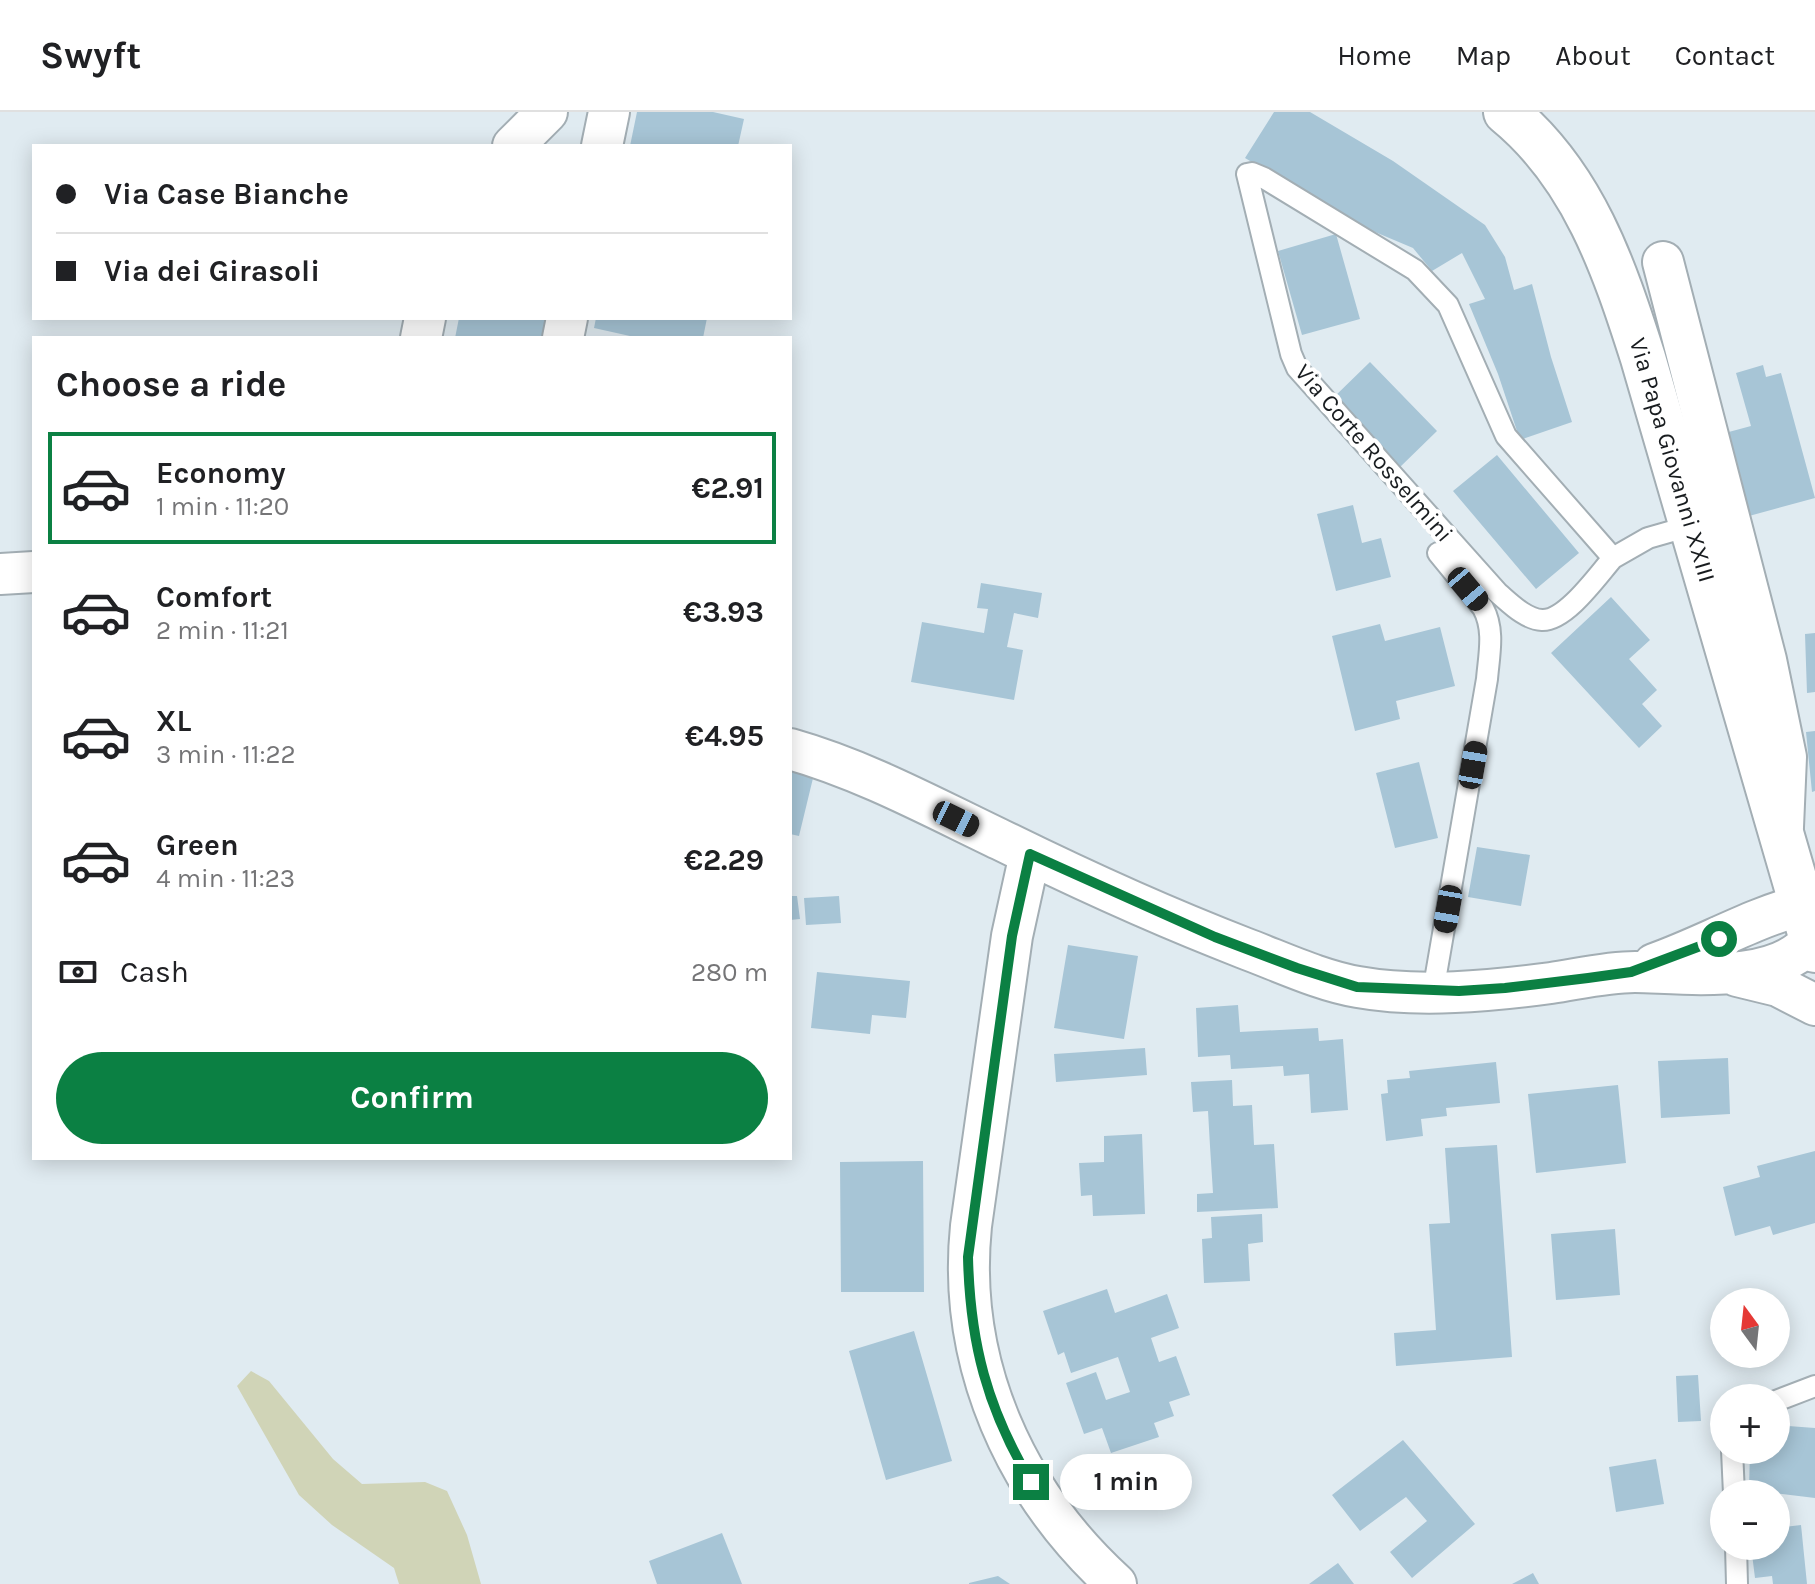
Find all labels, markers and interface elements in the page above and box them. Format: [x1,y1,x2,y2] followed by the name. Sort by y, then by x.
[40,33,141,78] text: Swyft
[1337,39,1412,72] text: Home
[1456,39,1511,72] text: Map
[1555,39,1631,72] text: About
[1675,39,1775,72] text: Contact
[104,176,349,212] text: Via Case Bianche
[104,253,320,289] text: Via dei Girasoli
[1623,334,1721,585] street label: Via Papa Giovanni XXIII
[1289,358,1459,548] street label: Via Corte Rosselmini
[56,363,286,405] text: Choose a ride
[60,452,132,524] icon: car
[156,455,286,491] text: Economy
[691,470,764,506] text: €2.91
[156,491,289,522] text: 1 min · 11:20
[1443,563,1493,615] car
[60,576,132,648] icon: car
[156,579,272,615] text: Comfort
[683,594,764,630] text: €3.93
[156,615,289,646] text: 2 min · 11:21
[60,700,132,772] icon: car
[156,703,191,739] text: XL
[685,718,764,754] text: €4.95
[156,739,296,770] text: 3 min · 11:22
[1457,739,1489,791] car
[929,798,983,840] car
[60,824,132,896] icon: car
[156,827,239,863] text: Green
[684,842,764,878] text: €2.29
[156,863,295,894] text: 4 min · 11:23
[1432,883,1464,935] car
[1701,921,1737,957] route start
[56,950,100,994] icon: cash
[120,954,189,990] text: Cash
[691,957,768,988] text: 280 m
[56,1052,768,1144] button: Confirm
[1710,1288,1790,1368] north arrow
[1710,1288,1790,1560] map controls
[1710,1384,1790,1464] button: +
[1059,1454,1191,1510] callout: 1 min
[1013,1464,1049,1500] route end
[1093,1466,1159,1497] text: 1 min
[1710,1480,1790,1560] button: −

